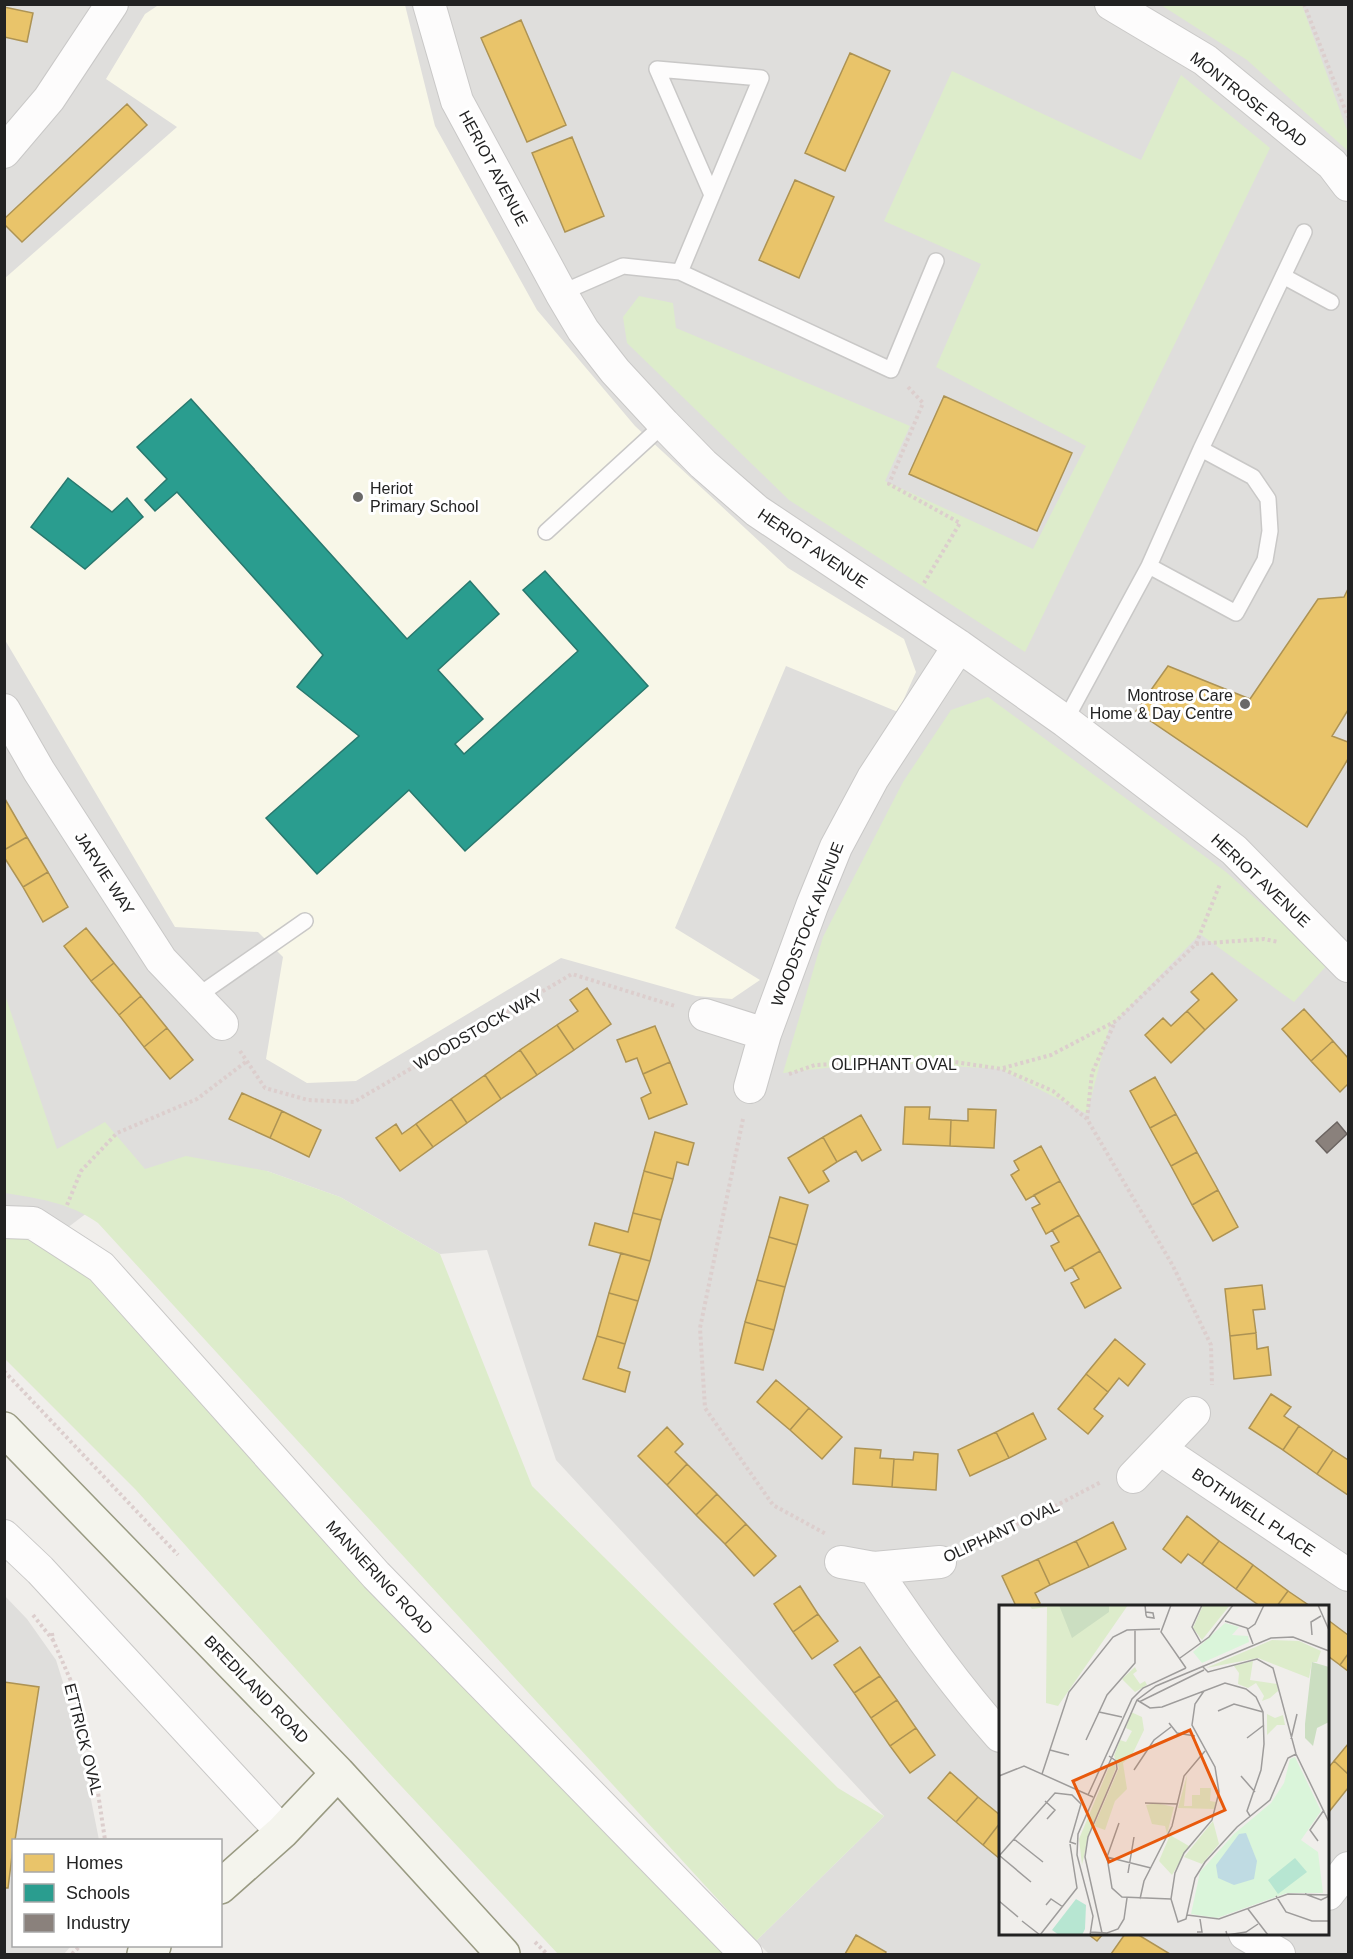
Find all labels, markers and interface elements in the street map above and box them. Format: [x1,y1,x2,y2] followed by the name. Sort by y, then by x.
[1187,49,1310,150] street label: MONTROSE ROAD
[456,108,531,229] street label: HERIOT AVENUE
[370,480,478,515] place label: Heriot Primary School
[351,490,365,504] marker: Heriot Primary School
[755,505,871,591] street label: HERIOT AVENUE
[1090,687,1233,722] place label: Montrose Care Home & Day Centre
[1238,697,1252,711] marker: Montrose Care Home & Day Centre
[72,829,138,918] street label: JARVIE WAY
[1208,830,1313,930] street label: HERIOT AVENUE
[768,840,847,1009] street label: WOODSTOCK AVENUE
[411,986,546,1073] street label: WOODSTOCK WAY
[831,1056,957,1073] street label: OLIPHANT OVAL
[1189,1465,1318,1560] street label: BOTHWELL PLACE
[941,1497,1062,1566] street label: OLIPHANT OVAL
[323,1517,436,1637] street label: MANNERING ROAD
[999,1605,1329,1935] inset map
[201,1632,312,1746] street label: BREDILAND ROAD
[61,1682,106,1797] street label: ETTRICK OVAL
[12,1839,222,1947] legend
[66,1853,123,1873] text: Homes
[66,1883,130,1903] text: Schools
[66,1913,130,1933] text: Industry

